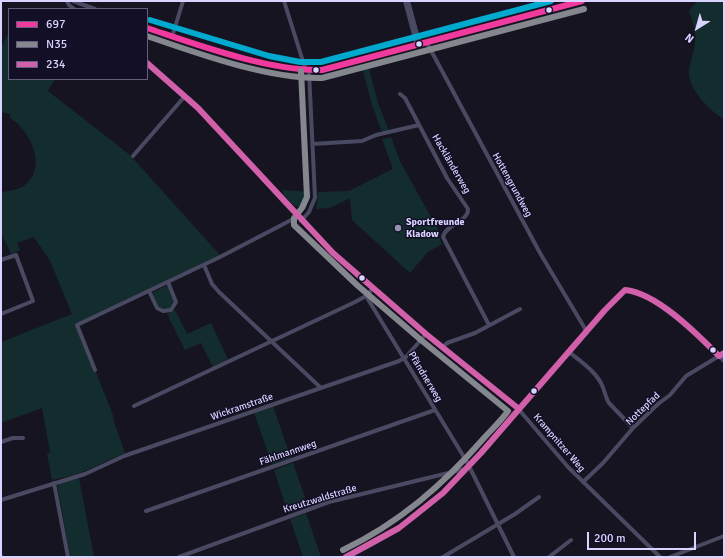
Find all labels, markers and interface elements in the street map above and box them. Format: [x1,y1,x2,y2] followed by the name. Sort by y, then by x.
[544,5,554,15] unlabelled marker
[8,8,148,80] legend
[677,8,717,48] north arrow
[46,17,65,32] text: 697
[683,30,696,45] text: N
[46,37,67,52] text: N35
[414,39,424,49] unlabelled marker
[46,57,65,72] text: 234
[311,65,321,75] unlabelled marker
[429,132,473,196] street label: Hackländerweg
[489,151,535,219] street label: Hottengrundweg
[406,216,464,240] place label: Sportfreunde Kladow
[393,223,403,233] marker: Sportfreunde Kladow
[357,273,367,283] unlabelled marker
[708,345,718,355] unlabelled marker
[405,350,445,404] street label: Pfändnerweg
[529,386,539,396] unlabelled marker
[623,390,663,428] street label: Nottepfad
[209,391,275,423] street label: Wickramstraße
[530,411,588,475] street label: Krampnitzer Weg
[258,438,318,468] street label: Fählmannweg
[282,482,358,516] street label: Kreutzwaldstraße
[589,524,698,550] scale bar
[594,531,626,546] text: 200 m

